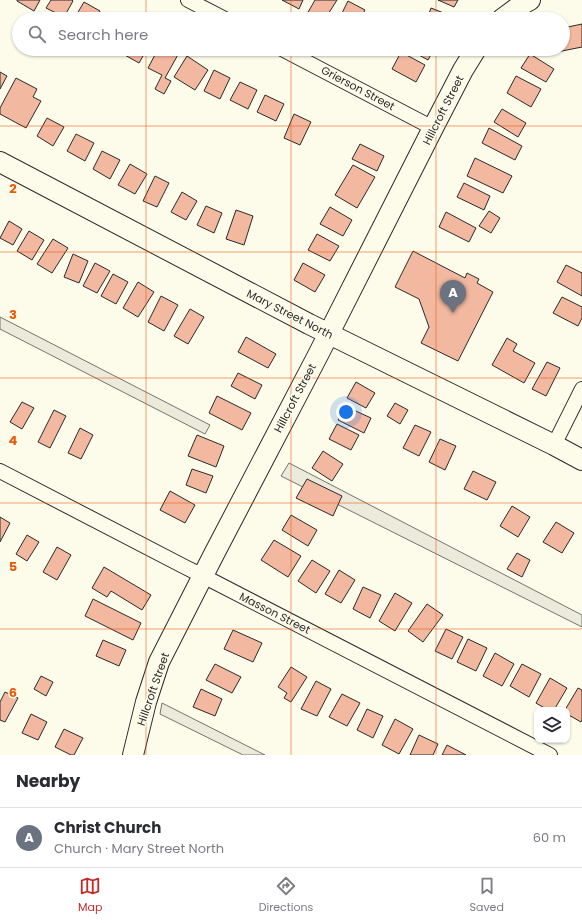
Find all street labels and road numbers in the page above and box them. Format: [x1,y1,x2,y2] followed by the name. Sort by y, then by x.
[318,62,398,114] street label: Grierson Street
[419,72,467,148] street label: Hillcroft Street
[244,285,336,343] street label: Mary Street North
[270,361,320,435] street label: Hillcroft Street
[237,588,313,638] street label: Masson Street
[133,650,173,728] street label: Hillcroft Street

